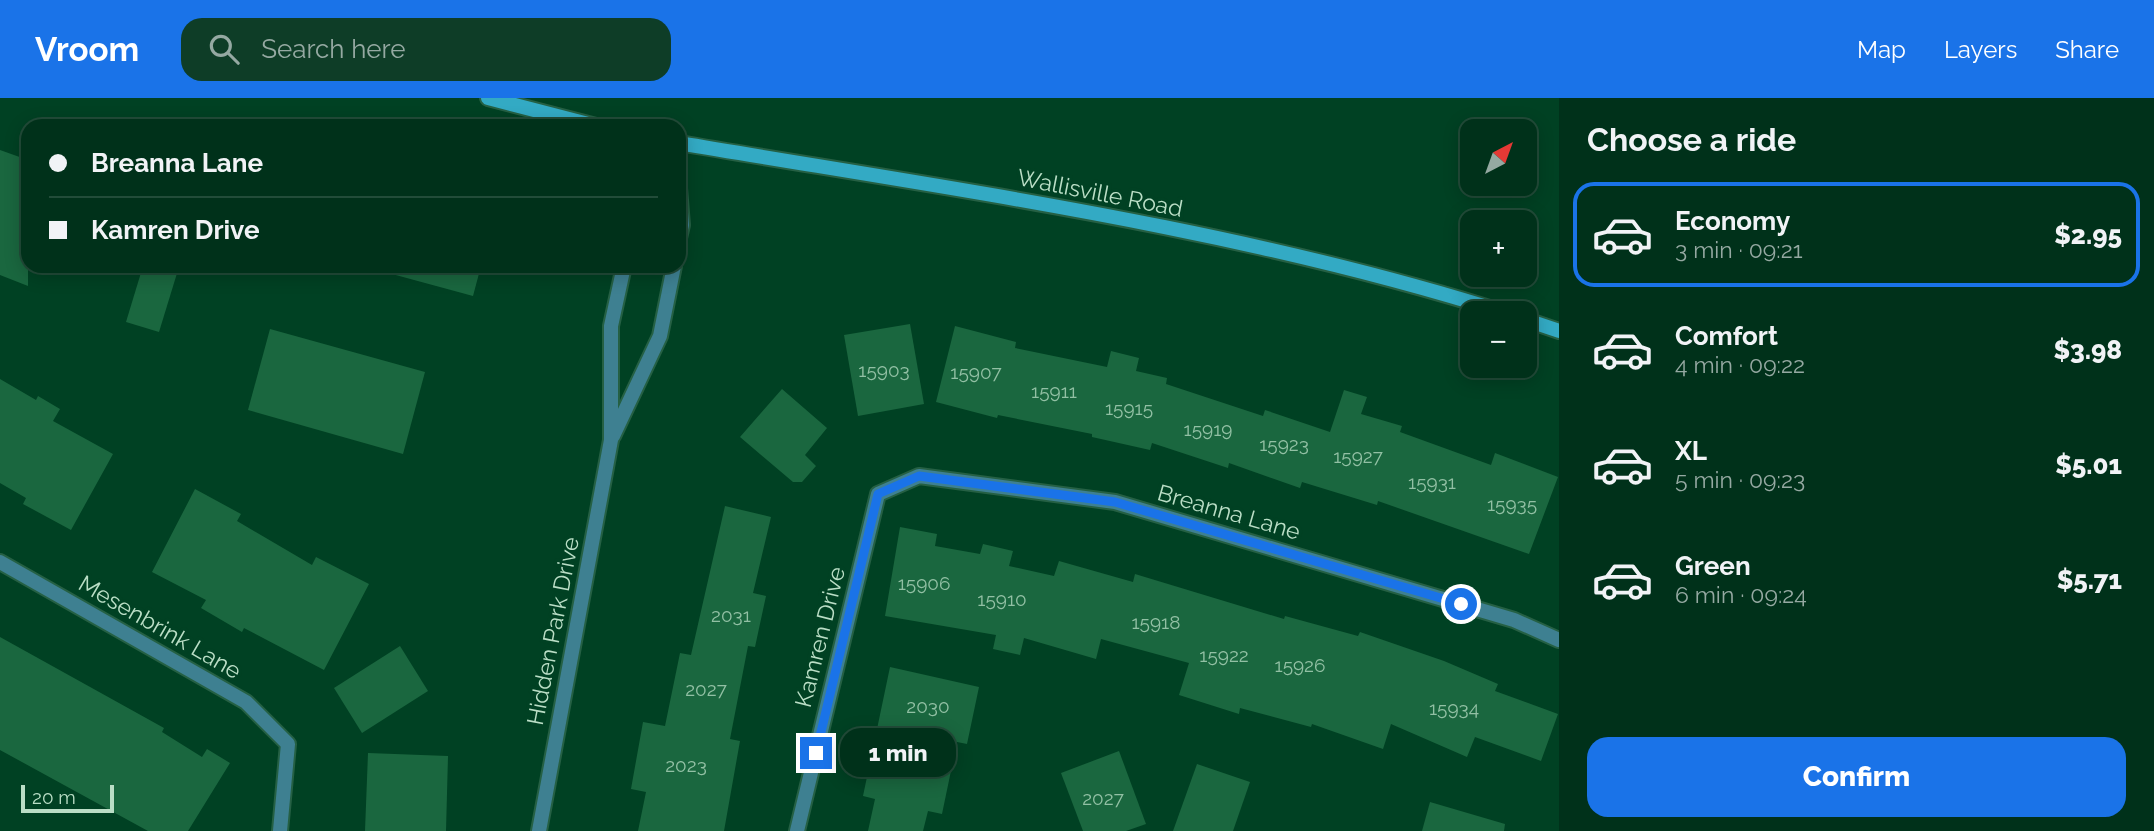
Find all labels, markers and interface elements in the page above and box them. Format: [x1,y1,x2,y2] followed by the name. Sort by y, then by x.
[181,18,671,81] search box
[35,30,139,69] text: Vroom
[205,30,243,68] icon: search
[261,34,406,64] text: Search here
[1857,35,1906,64] text: Map
[1944,35,2017,64] text: Layers
[2055,35,2119,64] text: Share
[1460,119,1536,196] north arrow
[1460,119,1537,378] map controls
[1587,121,1796,158] text: Choose a ride
[91,148,263,178] text: Breanna Lane
[1015,163,1185,222] street label: Wallisville Road
[1591,203,1654,266] icon: car
[1675,206,1790,236] text: Economy
[1460,210,1537,287] button: +
[91,215,260,245] text: Kamren Drive
[2054,220,2122,250] text: $2.95
[1675,236,1803,263] text: 3 min · 09:21
[1460,301,1537,378] button: −
[1591,318,1654,381] icon: car
[1675,321,1778,351] text: Comfort
[2053,335,2122,365] text: $3.98
[1675,351,1805,378] text: 4 min · 09:22
[858,359,910,381] house number: 15903
[950,361,1002,383] house number: 15907
[1031,380,1077,402] house number: 15911
[1105,397,1153,419] house number: 15915
[1184,418,1232,440] house number: 15919
[1259,433,1309,455] house number: 15923
[1591,433,1654,496] icon: car
[1675,436,1707,466] text: XL
[1333,445,1383,467] house number: 15927
[2055,450,2122,480] text: $5.01
[1675,466,1805,493] text: 5 min · 09:23
[1408,471,1456,493] house number: 15931
[1155,478,1304,545] street label: Breanna Lane
[1487,493,1537,515] house number: 15935
[521,535,584,727] street label: Hidden Park Drive
[1591,548,1654,611] icon: car
[1675,551,1751,581] text: Green
[789,564,850,710] street label: Kamren Drive
[2057,565,2122,595] text: $5.71
[74,569,246,684] street label: Mesenbrink Lane
[898,572,950,594] house number: 15906
[1675,581,1807,608] text: 6 min · 09:24
[977,588,1027,610] house number: 15910
[1445,588,1477,620] route start
[711,604,751,626] house number: 2031
[1131,611,1181,633] house number: 15918
[1199,644,1249,666] house number: 15922
[1275,654,1325,676] house number: 15926
[685,678,727,700] house number: 2027
[906,695,950,717] house number: 2030
[1429,697,1479,719] house number: 15934
[840,728,956,778] callout: 1 min
[800,737,832,769] route end
[1587,737,2126,817] button: Confirm
[868,739,928,766] text: 1 min
[665,754,707,776] house number: 2023
[21,782,114,814] scale bar
[32,786,76,808] text: 20 m
[1082,787,1124,809] house number: 2027

